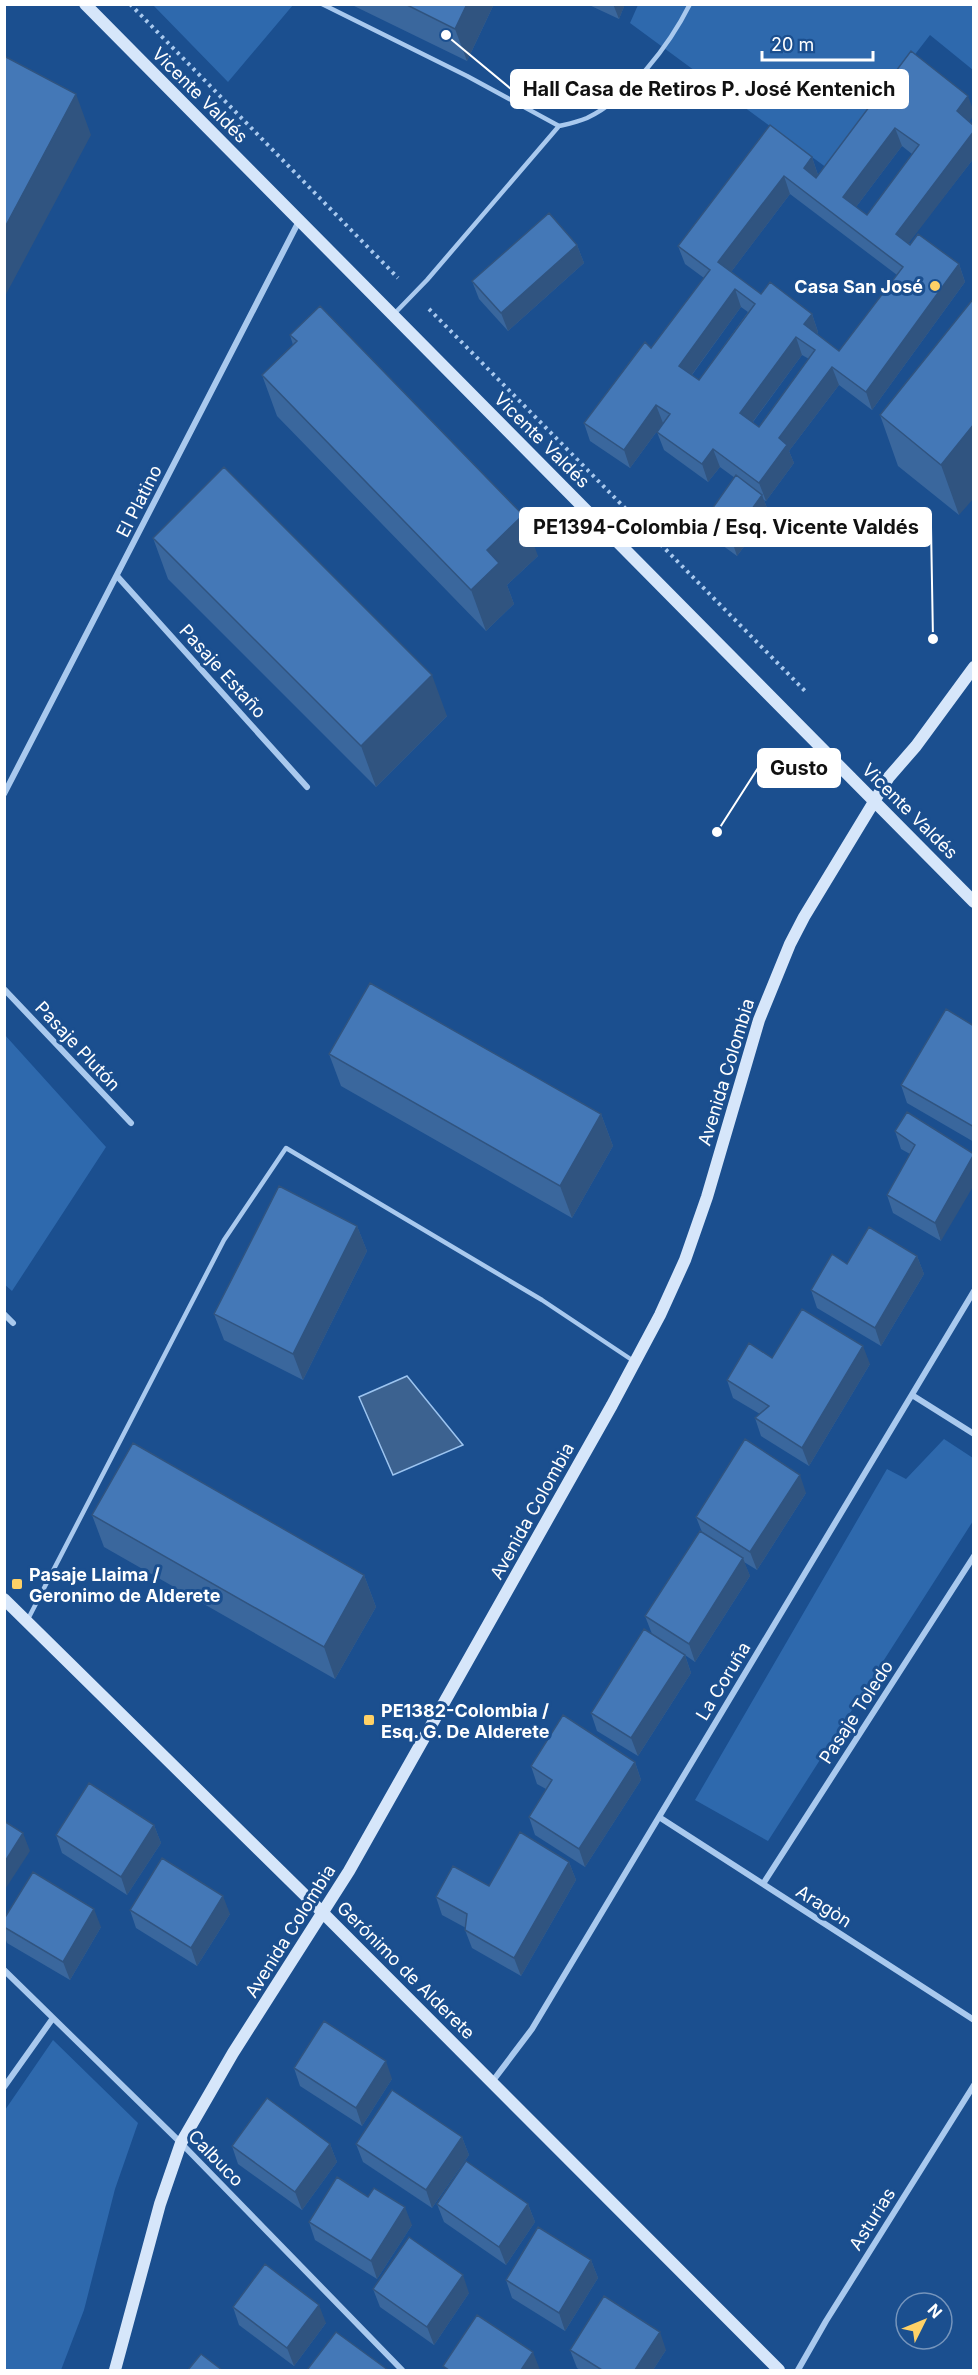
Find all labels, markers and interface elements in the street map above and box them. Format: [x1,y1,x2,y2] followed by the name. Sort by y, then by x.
[762,24,873,62] scale bar
[771,34,814,55] text: 20 m
[148,43,252,147] street label: Vicente Valdés
[511,70,908,108] callout: Hall Casa de Retiros P. José Kentenich
[523,77,895,101] text: Hall Casa de Retiros P. José Kentenich
[794,276,923,297] place label: Casa San José
[928,279,942,293] marker: Casa San José
[490,388,594,492] street label: Vicente Valdés
[112,462,166,540] street label: El Platino
[520,508,931,546] callout: PE1394-Colombia / Esq. Vicente Valdés
[533,515,919,539] text: PE1394-Colombia / Esq. Vicente Valdés
[175,620,271,722] street label: Pasaje Estaño
[758,749,840,787] callout: Gusto
[770,756,828,780] text: Gusto
[858,759,962,863] street label: Vicente Valdés
[694,996,758,1148] street label: Avenida Colombia
[31,997,125,1095] street label: Pasaje Plutón
[486,1439,578,1583] street label: Avenida Colombia
[29,1564,221,1606] place label: Pasaje Llaima / Geronimo de Alderete
[10,1577,24,1591] marker: Pasaje Llaima / Geronimo de Alderete
[691,1638,755,1724] street label: La Coruña
[815,1656,897,1768] street label: Pasaje Toledo
[381,1700,550,1742] place label: PE1382-Colombia / Esq. G. De Alderete
[362,1713,376,1727] marker: PE1382-Colombia / Esq. G. De Alderete
[241,1861,339,2001] street label: Avenida Colombia
[792,1880,856,1932] street label: Aragòn
[333,1897,479,2043] street label: Gerónimo de Alderete
[184,2125,248,2191] street label: Calbuco
[845,2184,899,2254] street label: Asturias
[894,2291,954,2351] north arrow
[923,2299,946,2322] text: N

